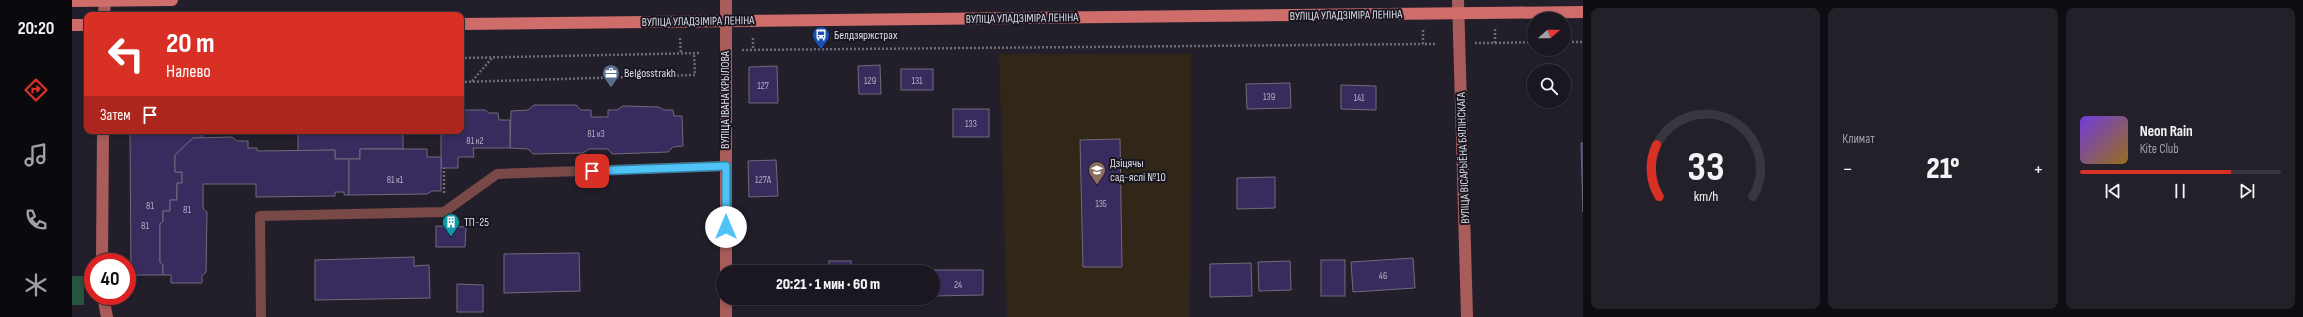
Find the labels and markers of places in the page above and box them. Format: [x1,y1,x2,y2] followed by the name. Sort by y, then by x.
[811,25,831,50] bus stop icon: Белдзяржстрах
[834,28,898,43] place label: Белдзяржстрах
[601,63,621,88] office icon: Belgosstrakh
[624,66,676,81] place label: Belgosstrakh
[575,154,609,188] pin
[1110,156,1166,185] place label: Дзіцячы сад-яслі №10
[1087,160,1107,185] school or university icon: Дзіцячы сад-яслі №10
[441,212,461,237] building icon: ТП-25
[464,215,489,230] place label: ТП-25

